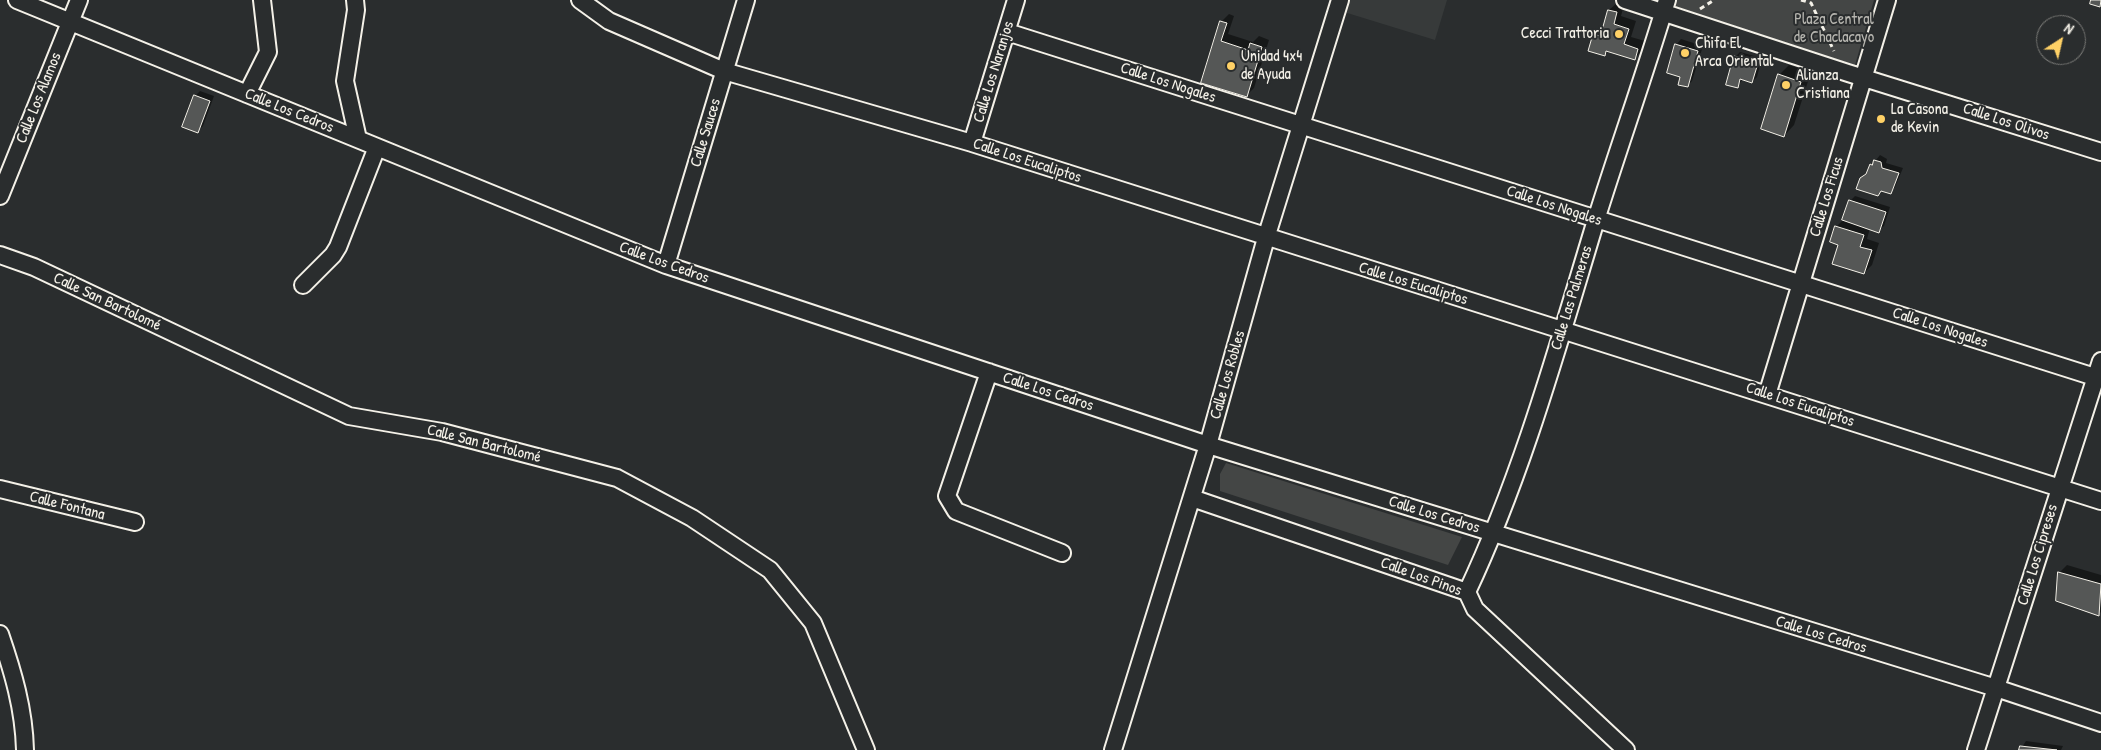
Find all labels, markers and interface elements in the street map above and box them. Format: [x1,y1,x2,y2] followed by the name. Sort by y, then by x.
[1794,10,1874,48] park label: Plaza Central de Chaclacayo
[2036,15,2086,65] north arrow
[2061,18,2078,38] text: N
[969,19,1019,125] street label: Calle Los Naranjos
[1521,24,1609,44] place label: Cecci Trattoria
[1613,28,1625,40] marker: Cecci Trattoria
[1695,34,1773,72] place label: Chifa El Arca Oriental
[1241,47,1302,85] place label: Unidad 4x4 de Ayuda
[1679,47,1691,59] marker: Chifa El Arca Oriental
[12,50,66,146] street label: Calle Los Alamos
[1118,59,1218,107] street label: Calle Los Nogales
[1225,60,1237,72] marker: Unidad 4x4 de Ayuda
[1796,66,1850,104] place label: Alianza Cristiana
[1780,79,1792,91] marker: Alianza Cristiana
[242,84,336,138] street label: Calle Los Cedros
[686,96,726,170] street label: Calle Sauces
[1960,99,2052,145] street label: Calle Los Olivos
[1891,100,1948,138] place label: La Casona de Kevin
[1875,113,1887,125] marker: La Casona de Kevin
[970,134,1084,188] street label: Calle Los Eucaliptos
[1806,155,1848,239] street label: Calle Los Ficus
[1504,182,1604,230] street label: Calle Los Nogales
[616,238,712,288] street label: Calle Los Cedros
[1547,243,1597,353] street label: Calle Las Palmeras
[1356,258,1470,310] street label: Calle Los Eucaliptos
[50,269,164,335] street label: Calle San Bartolomé
[1890,304,1990,352] street label: Calle Los Nogales
[1206,328,1250,422] street label: Calle Los Robles
[1000,368,1096,416] street label: Calle Los Cedros
[1743,378,1857,432] street label: Calle Los Eucaliptos
[425,421,543,467] street label: Calle San Bartolomé
[27,487,107,525] street label: Calle Fontana
[1386,492,1482,538] street label: Calle Los Cedros
[2014,502,2062,608] street label: Calle Los Cipreses
[1378,553,1464,601] street label: Calle Los Pinos
[1773,612,1869,658] street label: Calle Los Cedros

